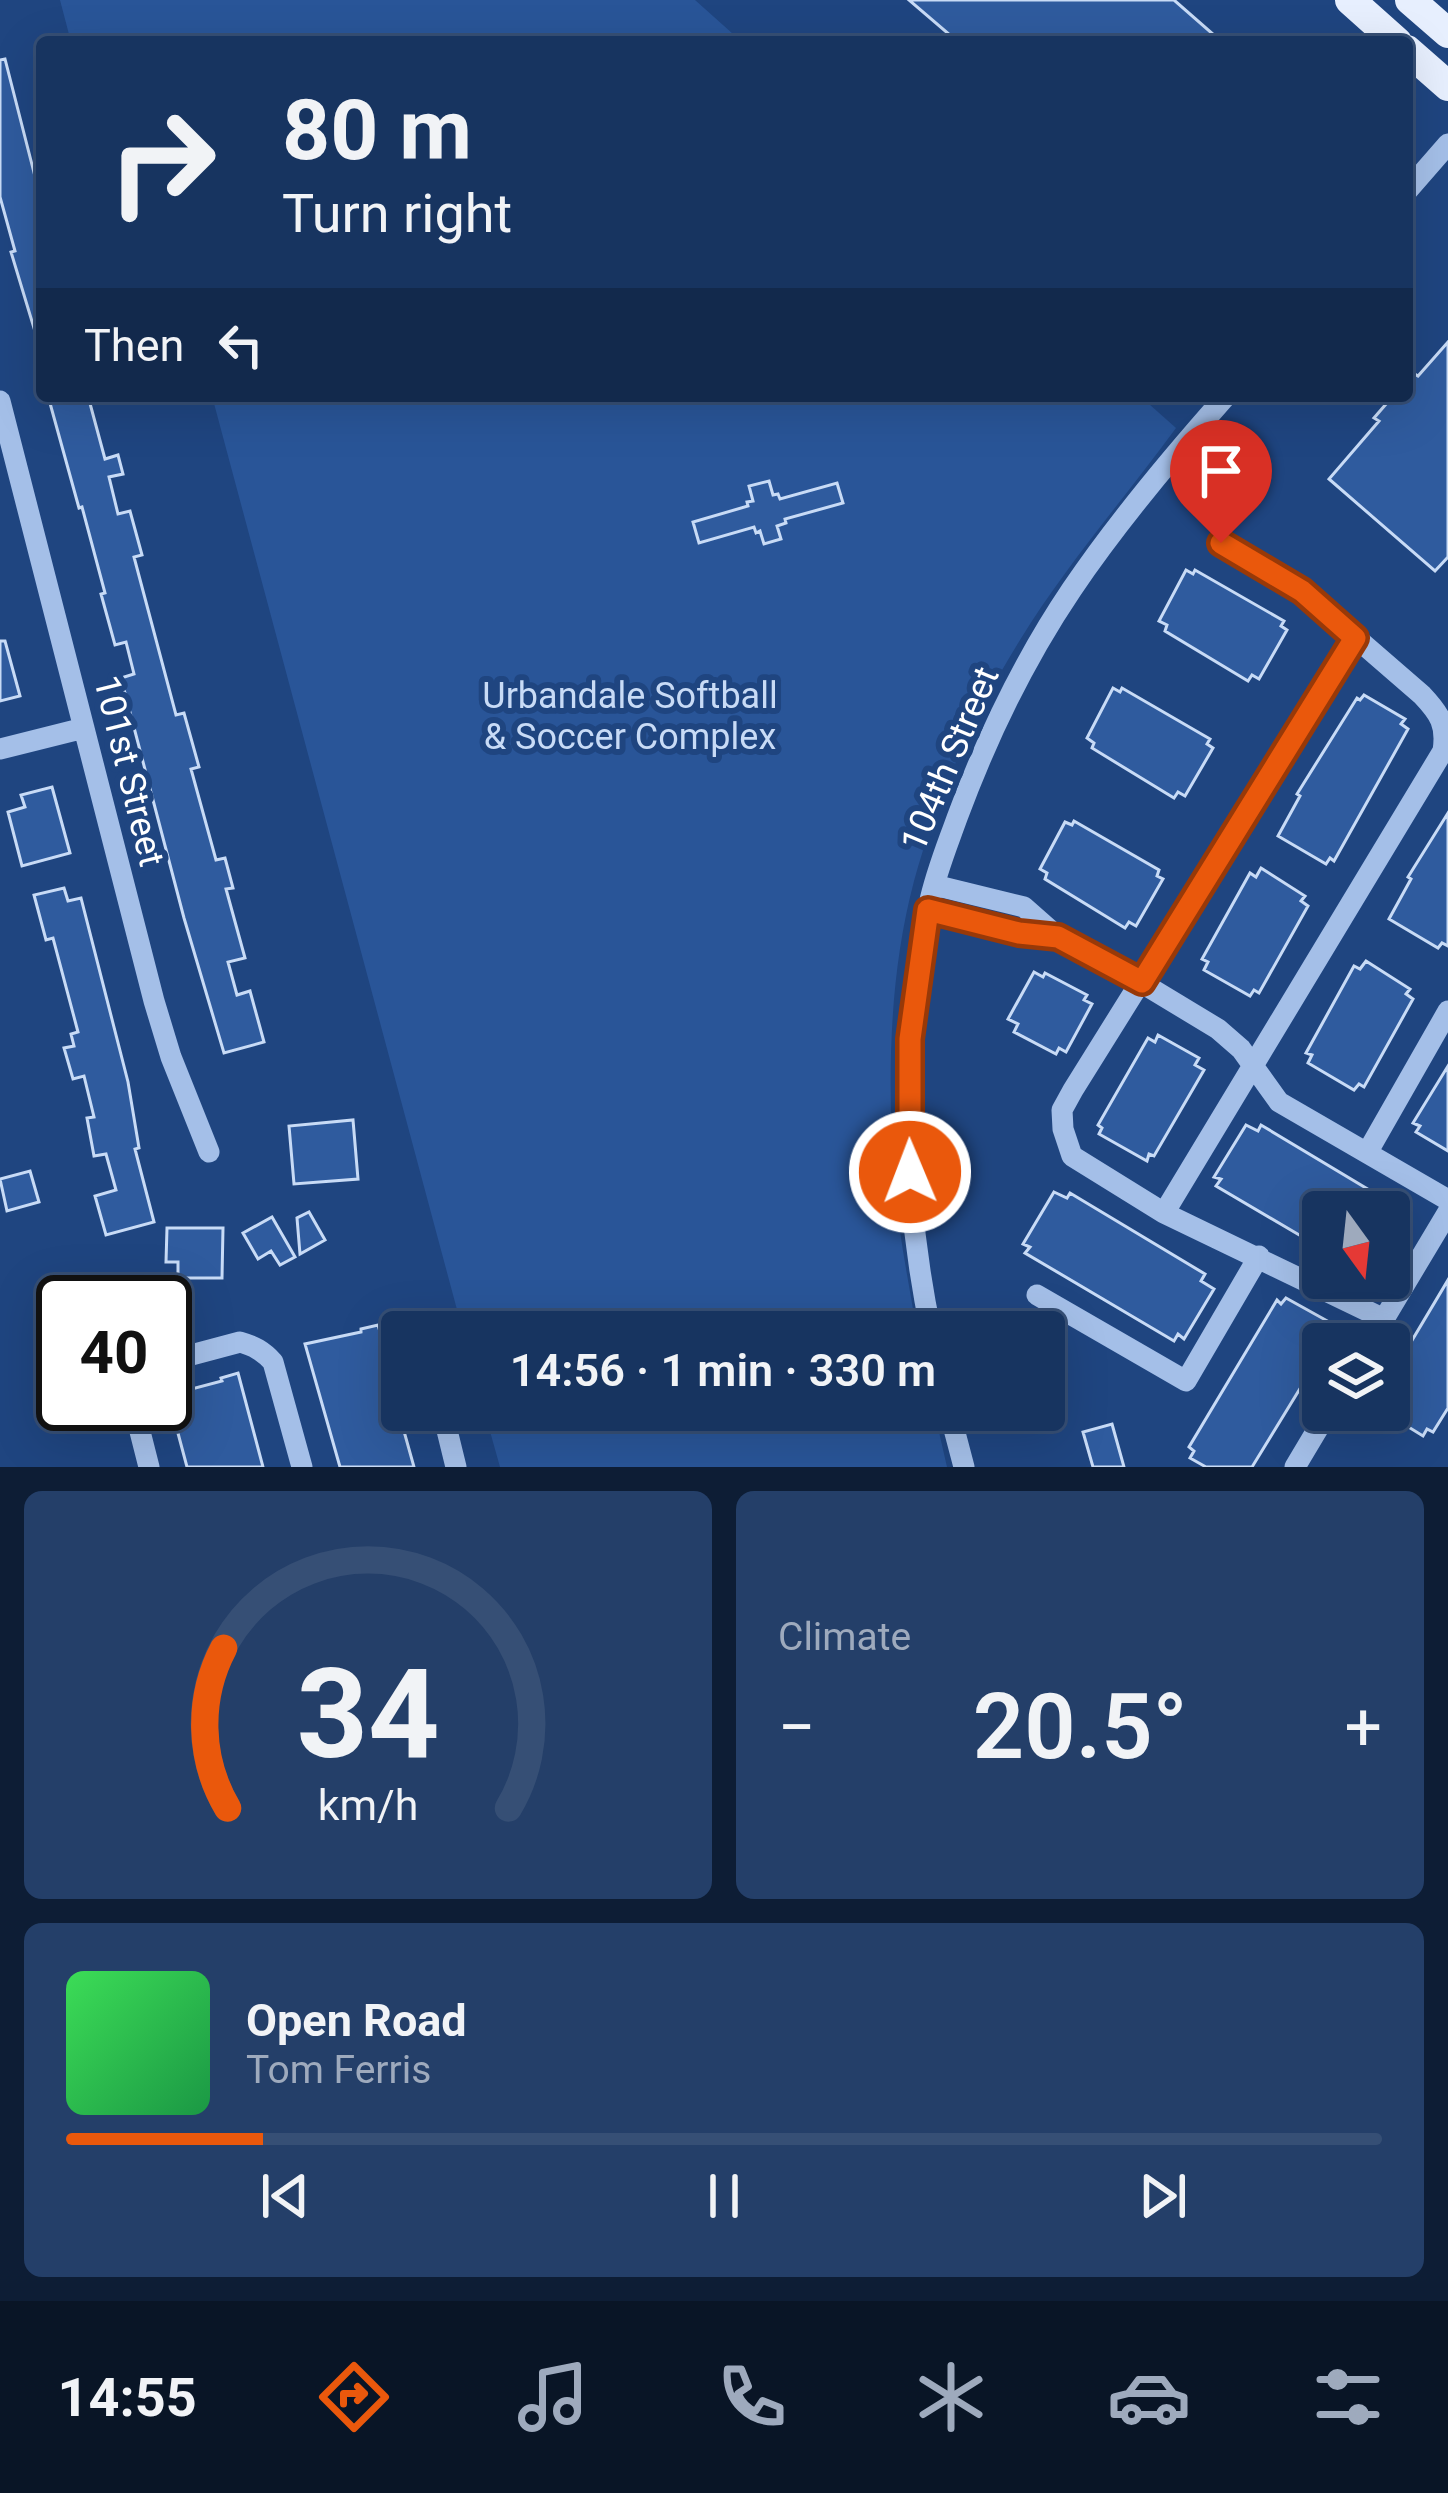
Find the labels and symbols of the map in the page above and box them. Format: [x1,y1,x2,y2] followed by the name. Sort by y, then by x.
[1170,420,1272,543] pin
[892,660,1008,858] street label: 104th Street
[85,671,173,871] street label: 101st Street
[482,675,778,758] park label: Urbandale Softball & Soccer Complex
[847,1109,973,1235] position arrow
[1302,1191,1410,1299] north arrow
[36,1275,192,1431] speed limit sign: 40

